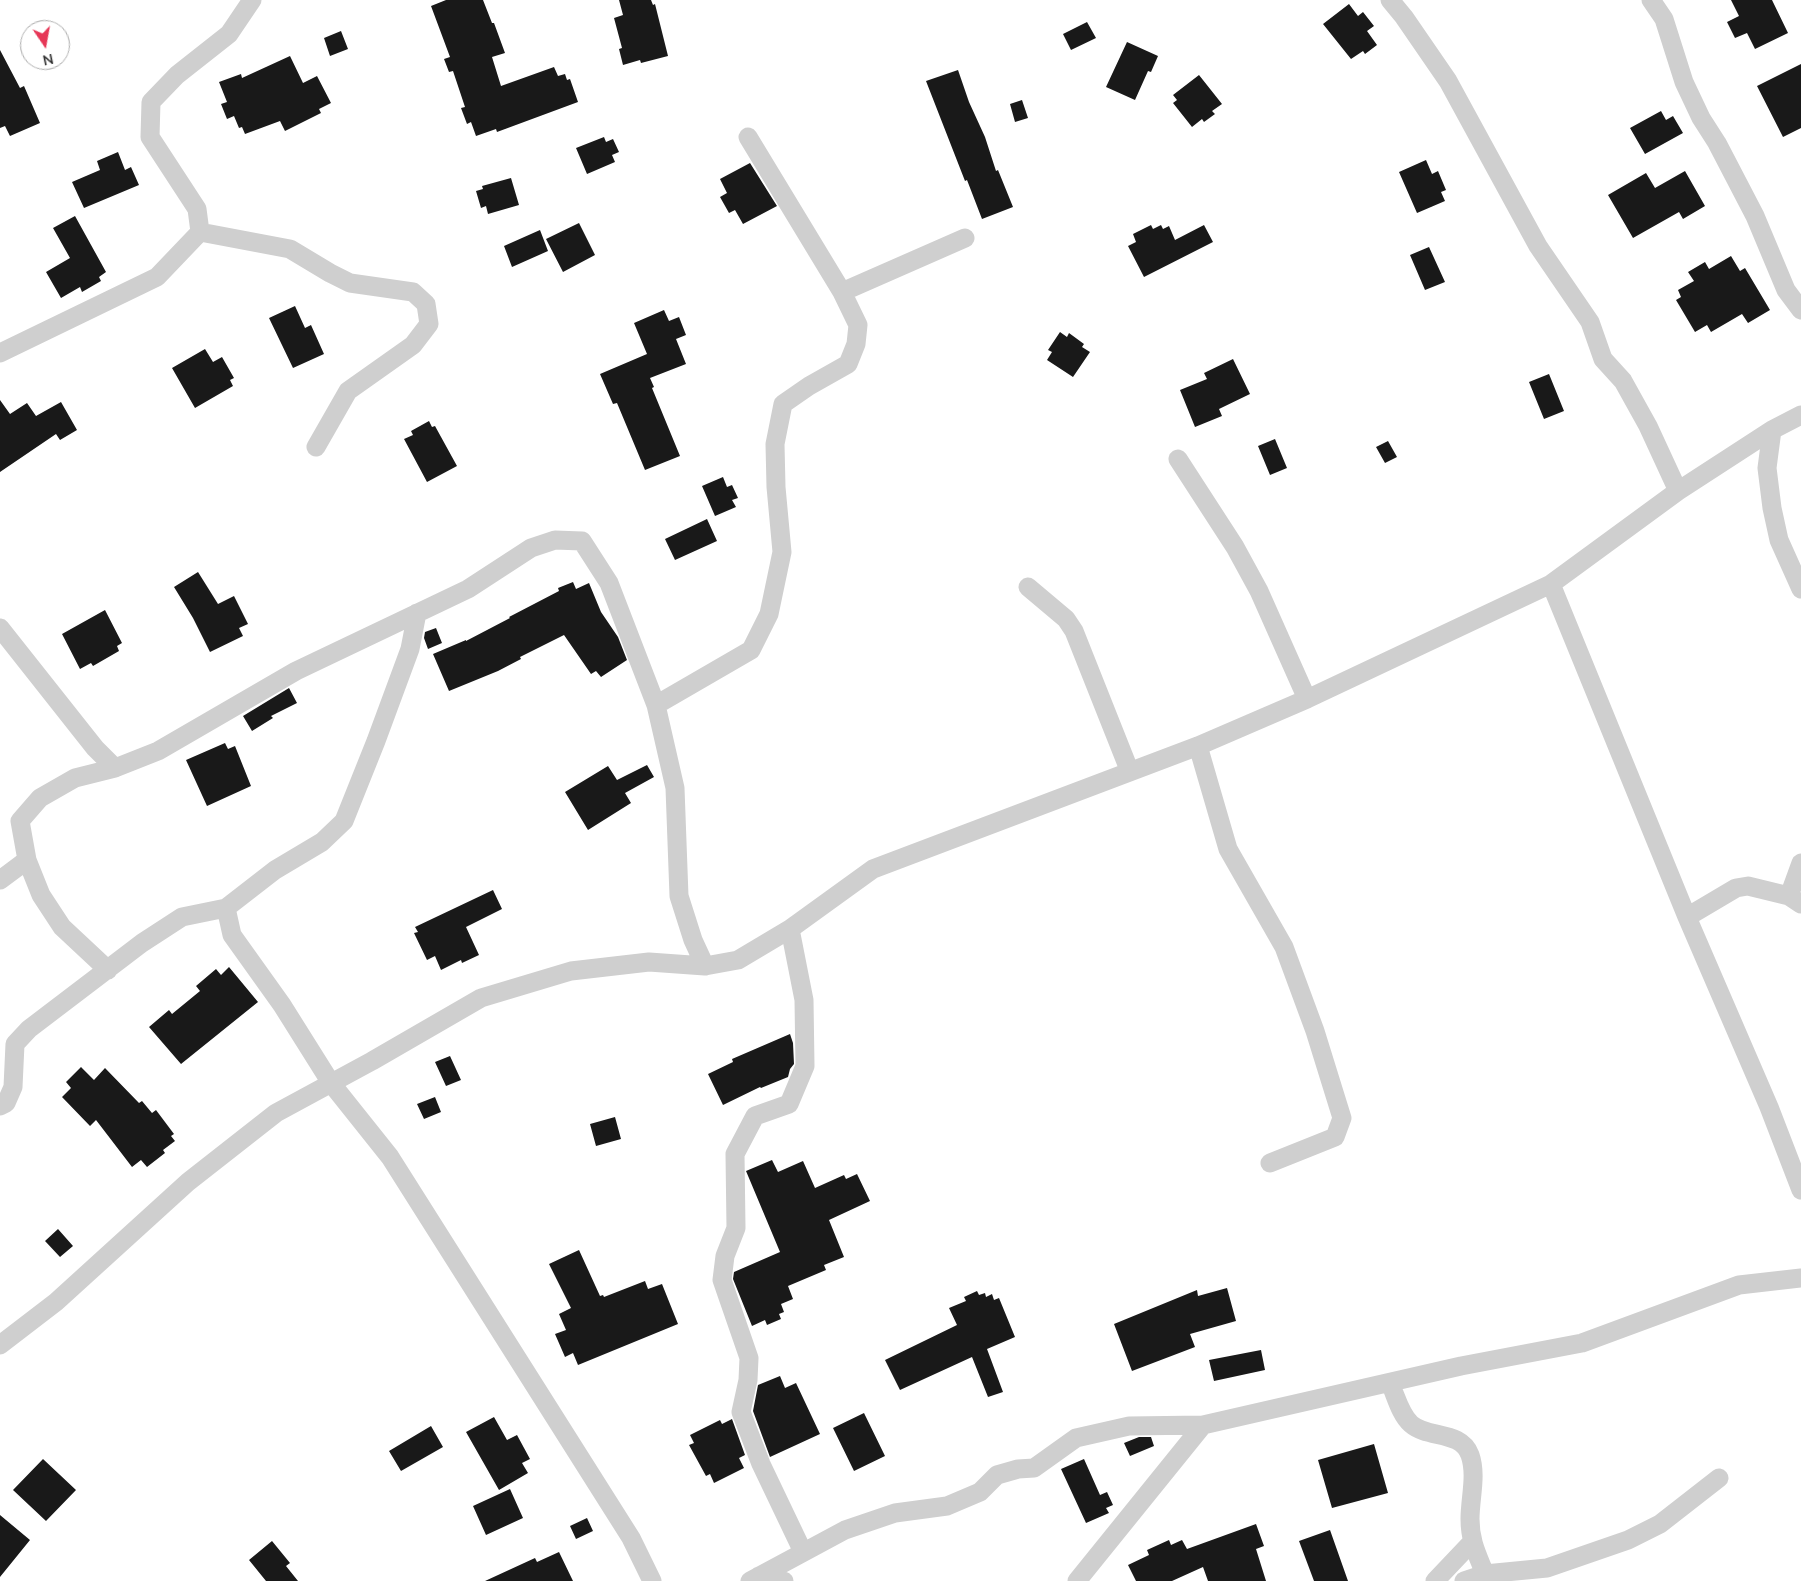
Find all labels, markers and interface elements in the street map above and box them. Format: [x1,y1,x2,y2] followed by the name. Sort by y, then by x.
[20,20,70,70] north arrow
[41,49,55,70] text: N

